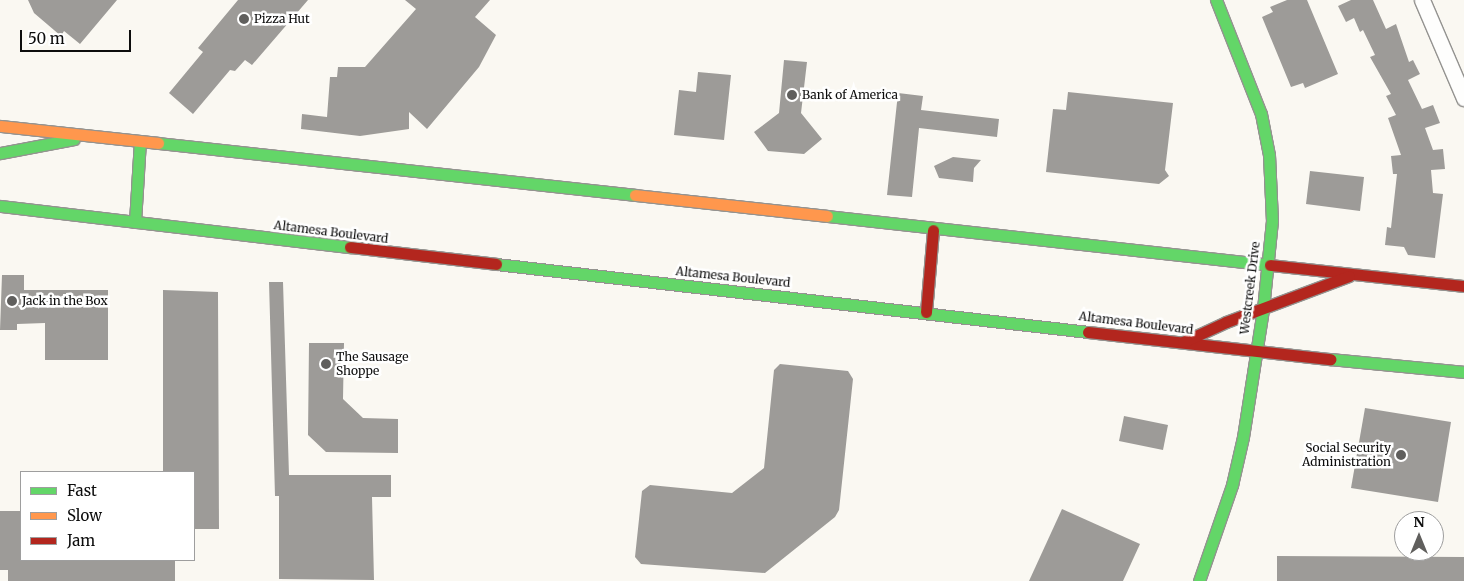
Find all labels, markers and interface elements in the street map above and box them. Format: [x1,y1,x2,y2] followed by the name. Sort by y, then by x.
[254,12,310,26] place label: Pizza Hut
[238,13,250,25] marker: Pizza Hut
[22,20,134,52] scale bar
[28,29,65,48] text: 50 m
[802,88,898,102] place label: Bank of America
[786,89,798,101] marker: Bank of America
[273,218,389,246] street label: Altamesa Boulevard
[1237,241,1263,335] street label: Westcreek Drive
[675,264,791,290] street label: Altamesa Boulevard
[22,294,108,308] place label: Jack in the Box
[6,295,18,307] marker: Jack in the Box
[1078,309,1194,337] street label: Altamesa Boulevard
[336,350,408,378] place label: The Sausage Shoppe
[320,358,332,370] marker: The Sausage Shoppe
[1302,441,1391,469] place label: Social Security Administration
[1395,449,1407,461] marker: Social Security Administration
[20,471,195,561] legend
[67,481,97,500] text: Fast
[67,506,102,525] text: Slow
[1394,511,1444,561] north arrow
[1413,513,1425,531] text: N
[67,531,95,550] text: Jam

